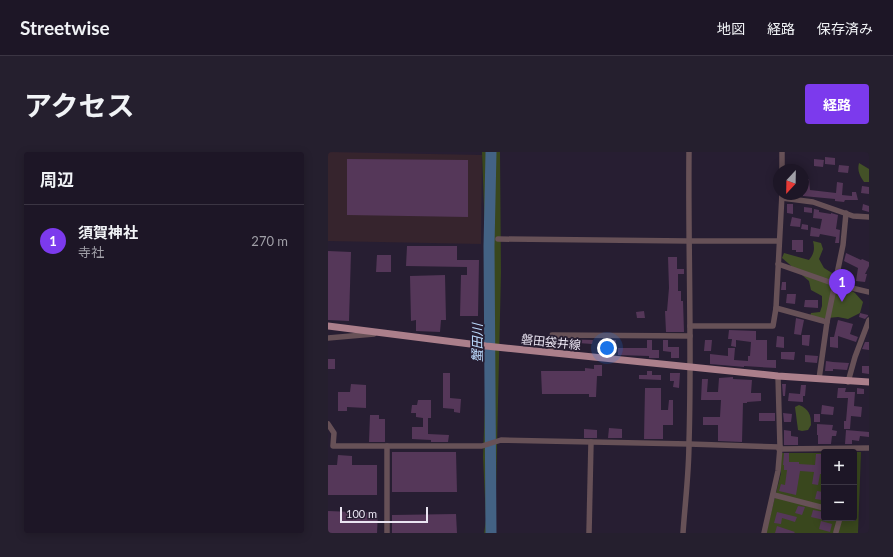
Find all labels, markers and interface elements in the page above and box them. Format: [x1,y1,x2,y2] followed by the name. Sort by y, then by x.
[20,16,110,39] text: Streetwise
[717,20,745,37] text: 地図
[767,20,795,37] text: 経路
[817,20,873,37] text: 保存済み
[805,84,869,124] button: 経路
[24,88,135,122] text: アクセス
[773,164,809,200] north arrow
[40,169,74,190] text: 周辺
[78,223,138,241] text: 須賀神社
[49,233,57,249] text: 1
[251,233,288,249] text: 270 m
[78,244,104,260] text: 寺社
[829,269,855,302] pin: 1
[469,322,485,363] water label: 蟹田川
[520,331,582,353] street label: 磐田袋井線
[597,338,617,358] your location
[821,449,857,521] map controls
[821,449,857,485] button: +
[821,485,857,521] button: −
[340,505,428,524] scale bar
[346,507,377,520] text: 100 m

